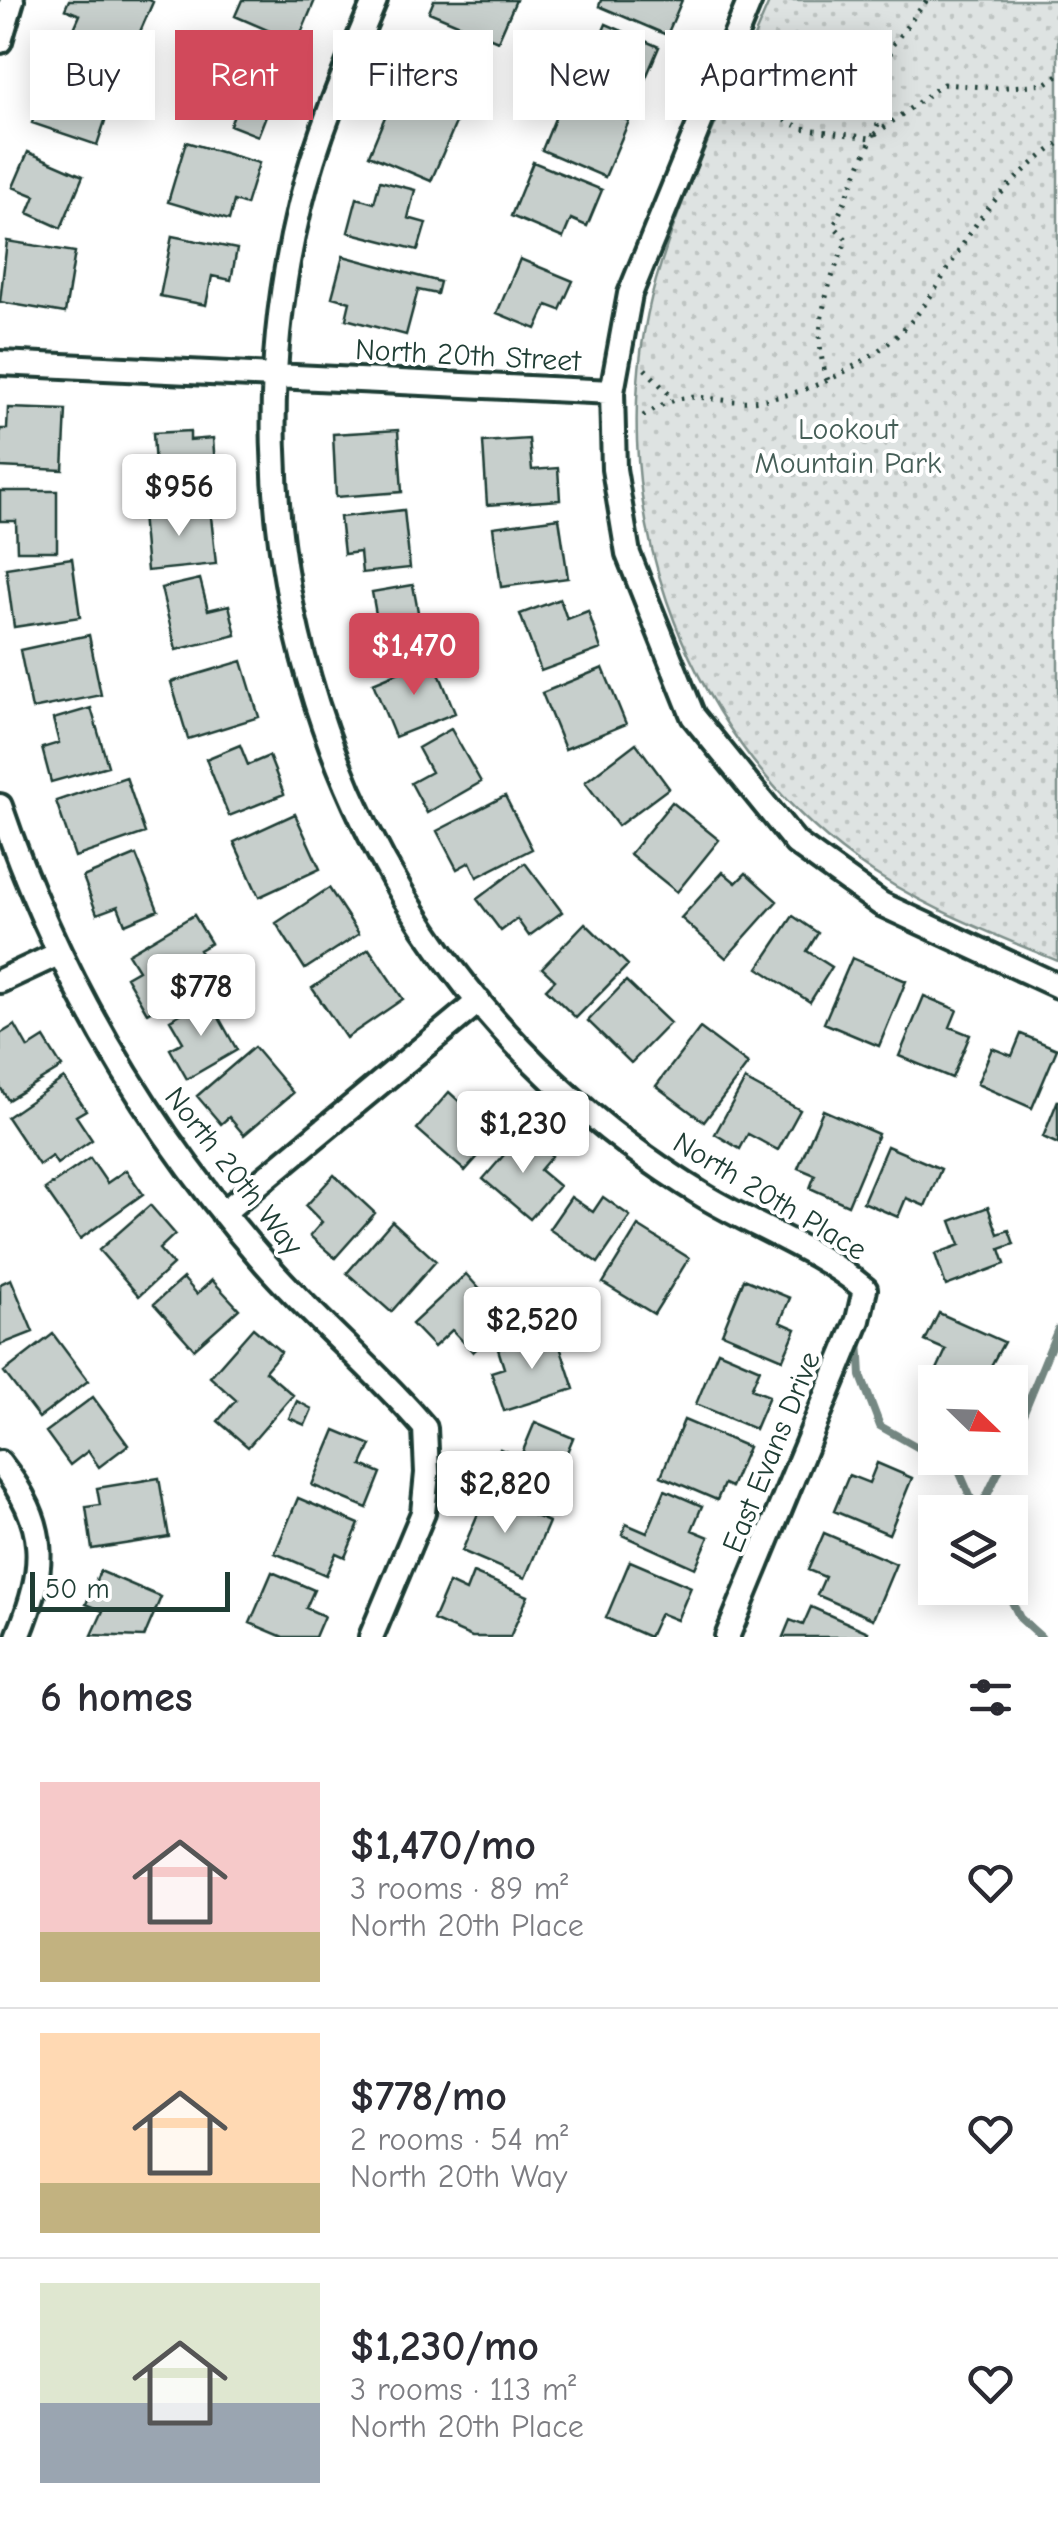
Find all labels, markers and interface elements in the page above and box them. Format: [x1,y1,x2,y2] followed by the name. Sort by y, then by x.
[30,30,155,120] chip: Buy
[175,30,313,120] chip: Rent
[333,30,493,120] chip: Filters
[513,30,645,120] chip: New
[665,30,892,120] chip: Apartment
[354,332,583,379] street label: North 20th Street
[755,412,942,481] park label: Lookout Mountain Park
[120,454,238,539] pin: $956
[144,468,214,505] text: $956
[333,613,495,698] pin: $1,470
[371,627,457,664] text: $1,470
[142,954,260,1039] pin: $778
[169,968,233,1005] text: $778
[157,1080,310,1263] street label: North 20th Way
[442,1091,604,1176] pin: $1,230
[479,1105,567,1142] text: $1,230
[667,1125,873,1268] street label: North 20th Place
[451,1287,613,1372] pin: $2,520
[486,1301,578,1338] text: $2,520
[715,1347,828,1558] street label: East Evans Drive
[918,1365,1028,1475] north arrow
[918,1365,1028,1605] map controls
[424,1451,586,1536] pin: $2,820
[459,1465,551,1502] text: $2,820
[918,1495,1028,1605] button: layers
[30,1567,230,1612] scale bar
[45,1573,110,1605] text: 50 m
[963,1670,1018,1725] icon: filters
[40,1673,193,1722] text: 6 homes
[350,1821,536,1870] text: $1,470/mo
[120,1822,240,1942] icon: home
[963,1855,1018,1910] icon: heart
[350,1870,568,1907] text: 3 rooms · 89 m²
[350,1907,584,1944] text: North 20th Place
[350,2072,507,2121] text: $778/mo
[120,2073,240,2193] icon: home
[963,2106,1018,2161] icon: heart
[350,2121,568,2158] text: 2 rooms · 54 m²
[350,2158,567,2195] text: North 20th Way
[350,2322,539,2371] text: $1,230/mo
[120,2323,240,2443] icon: home
[963,2356,1018,2411] icon: heart
[350,2371,576,2408] text: 3 rooms · 113 m²
[350,2408,584,2445] text: North 20th Place

